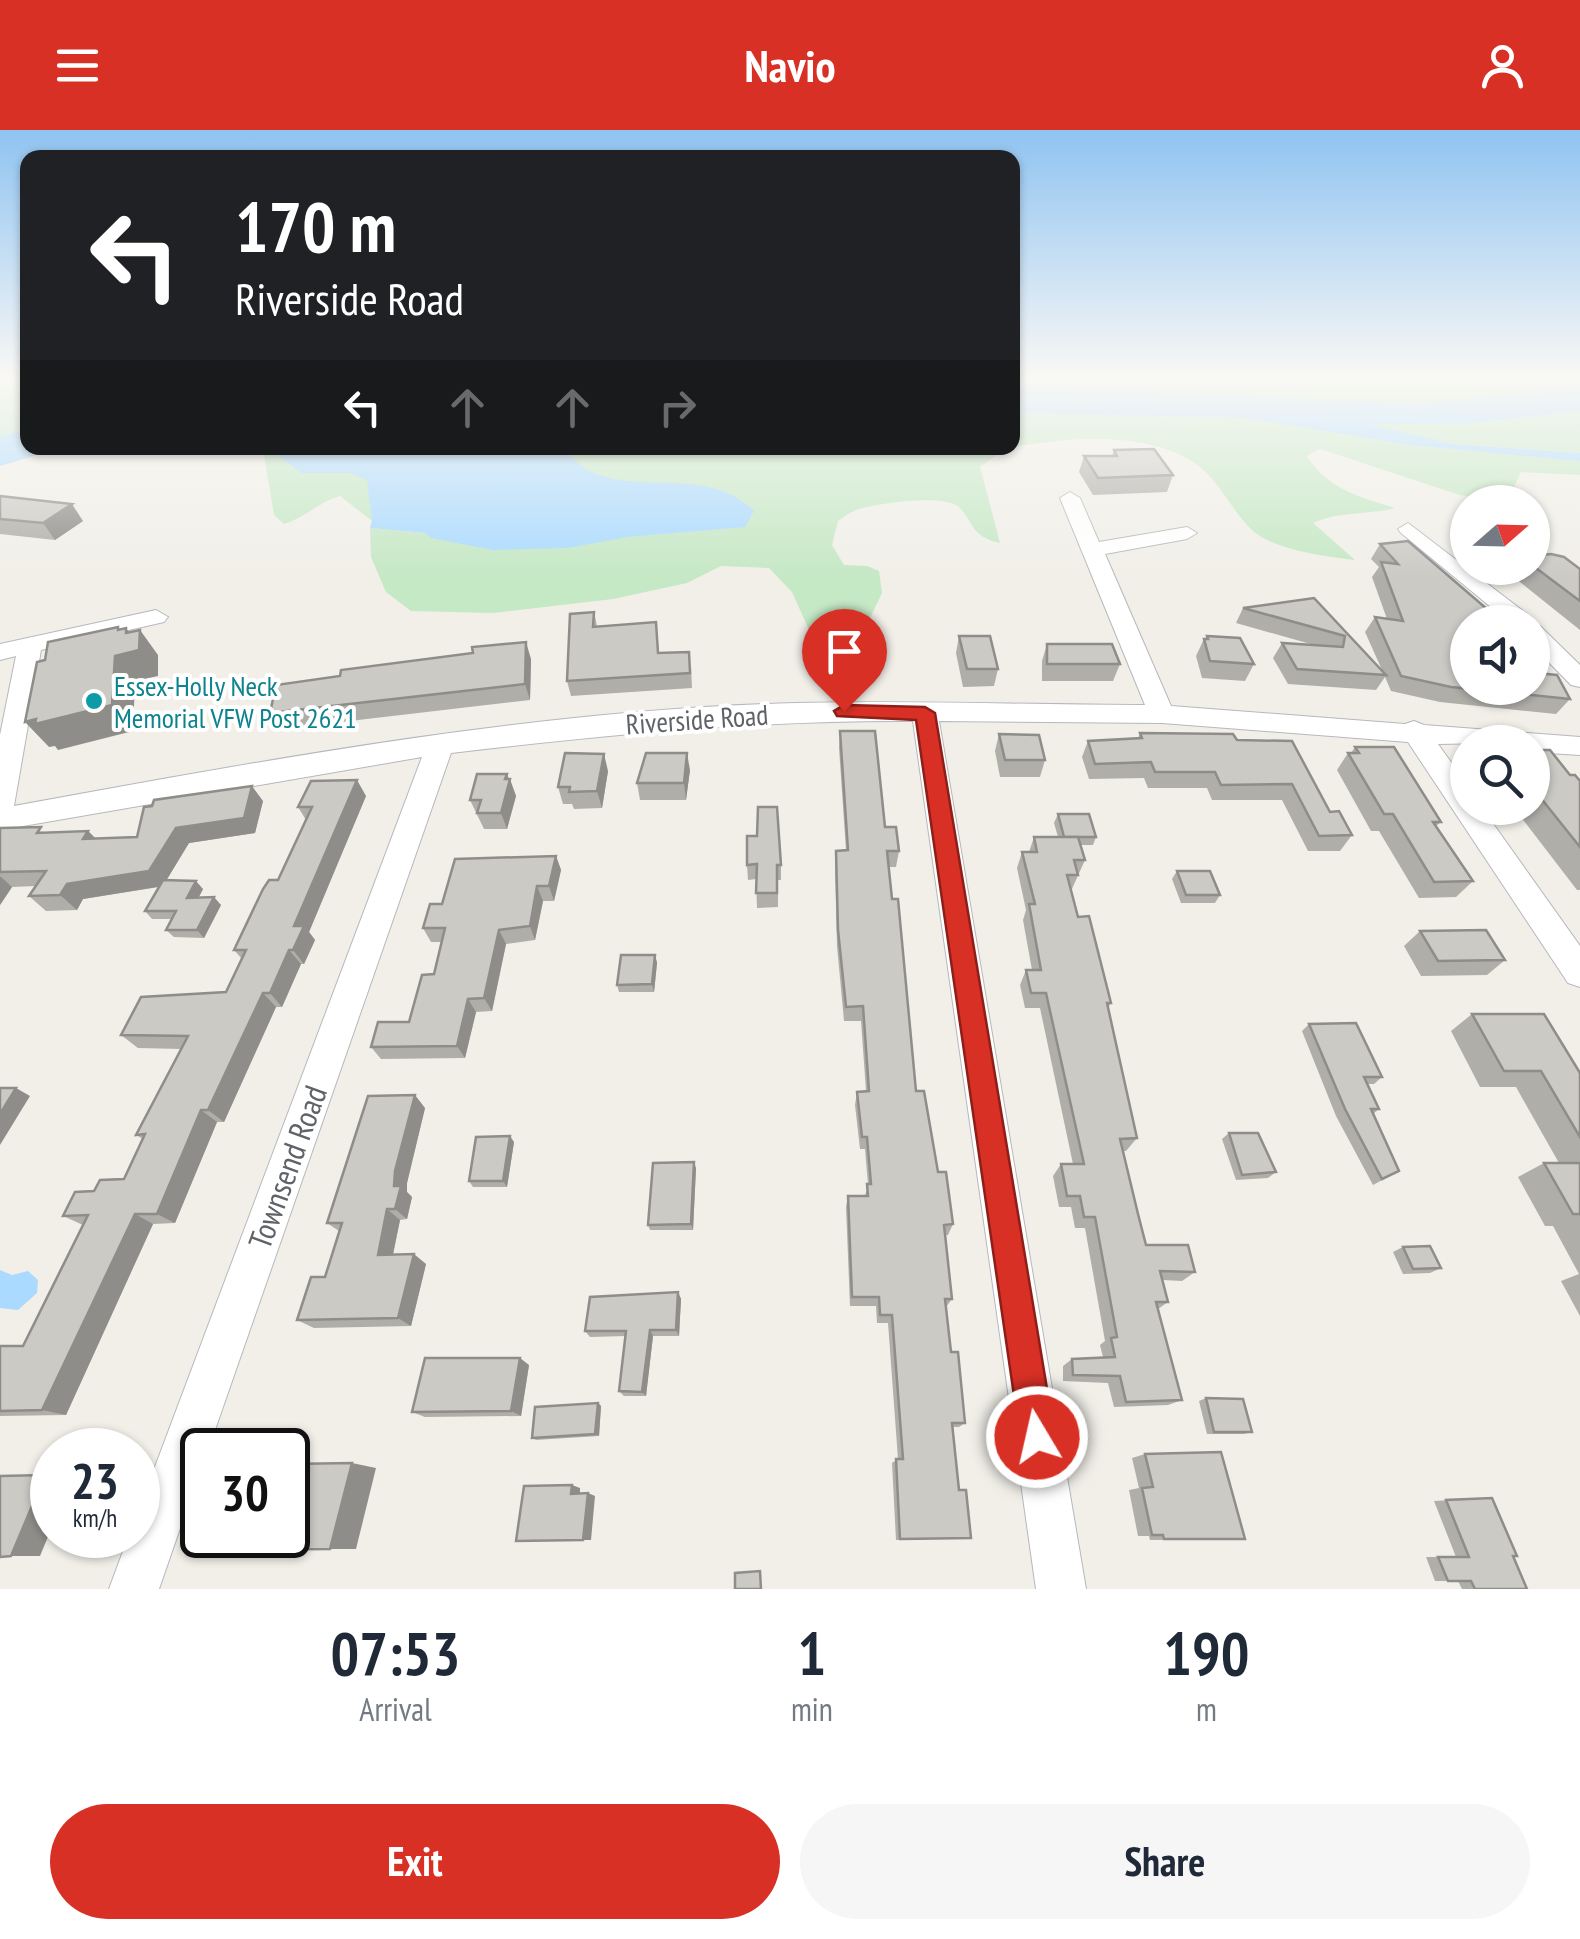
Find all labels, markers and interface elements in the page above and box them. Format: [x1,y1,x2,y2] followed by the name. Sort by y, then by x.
[745,36,836,94] text: Navio
[50,38,105,93] icon: menu
[1475,38,1530,93] icon: person
[235,181,396,271] text: 170 m
[70,190,200,320] icon: left
[235,269,464,327] text: Riverside Road
[335,380,390,435] icon: left
[440,380,495,435] icon: ahead
[545,380,600,435] icon: ahead
[650,380,705,435] icon: right
[1450,485,1550,585] north arrow
[1450,485,1550,825] map controls
[1450,605,1550,705] button: sound
[802,609,887,712] pin
[817,624,872,679] icon: arrive
[114,667,357,736] place label: Essex-Holly Neck Memorial VFW Post 2621
[83,690,105,712] marker: Essex-Holly Neck Memorial VFW Post 2621
[625,696,769,742] street label: Riverside Road
[1450,725,1550,825] button: search
[238,1080,336,1254] street label: Townsend Road
[985,1385,1089,1489] position arrow
[180,1428,310,1558] speed limit sign: 30
[71,1448,119,1513] text: 23
[73,1502,117,1534] text: km/h
[331,1614,460,1692] text: 07:53
[798,1614,826,1692] text: 1
[1163,1614,1249,1692] text: 190
[359,1688,432,1730] text: Arrival
[791,1688,833,1730] text: min
[1196,1688,1217,1730] text: m
[50,1804,780,1919] button: Exit
[800,1804,1530,1919] button: Share

